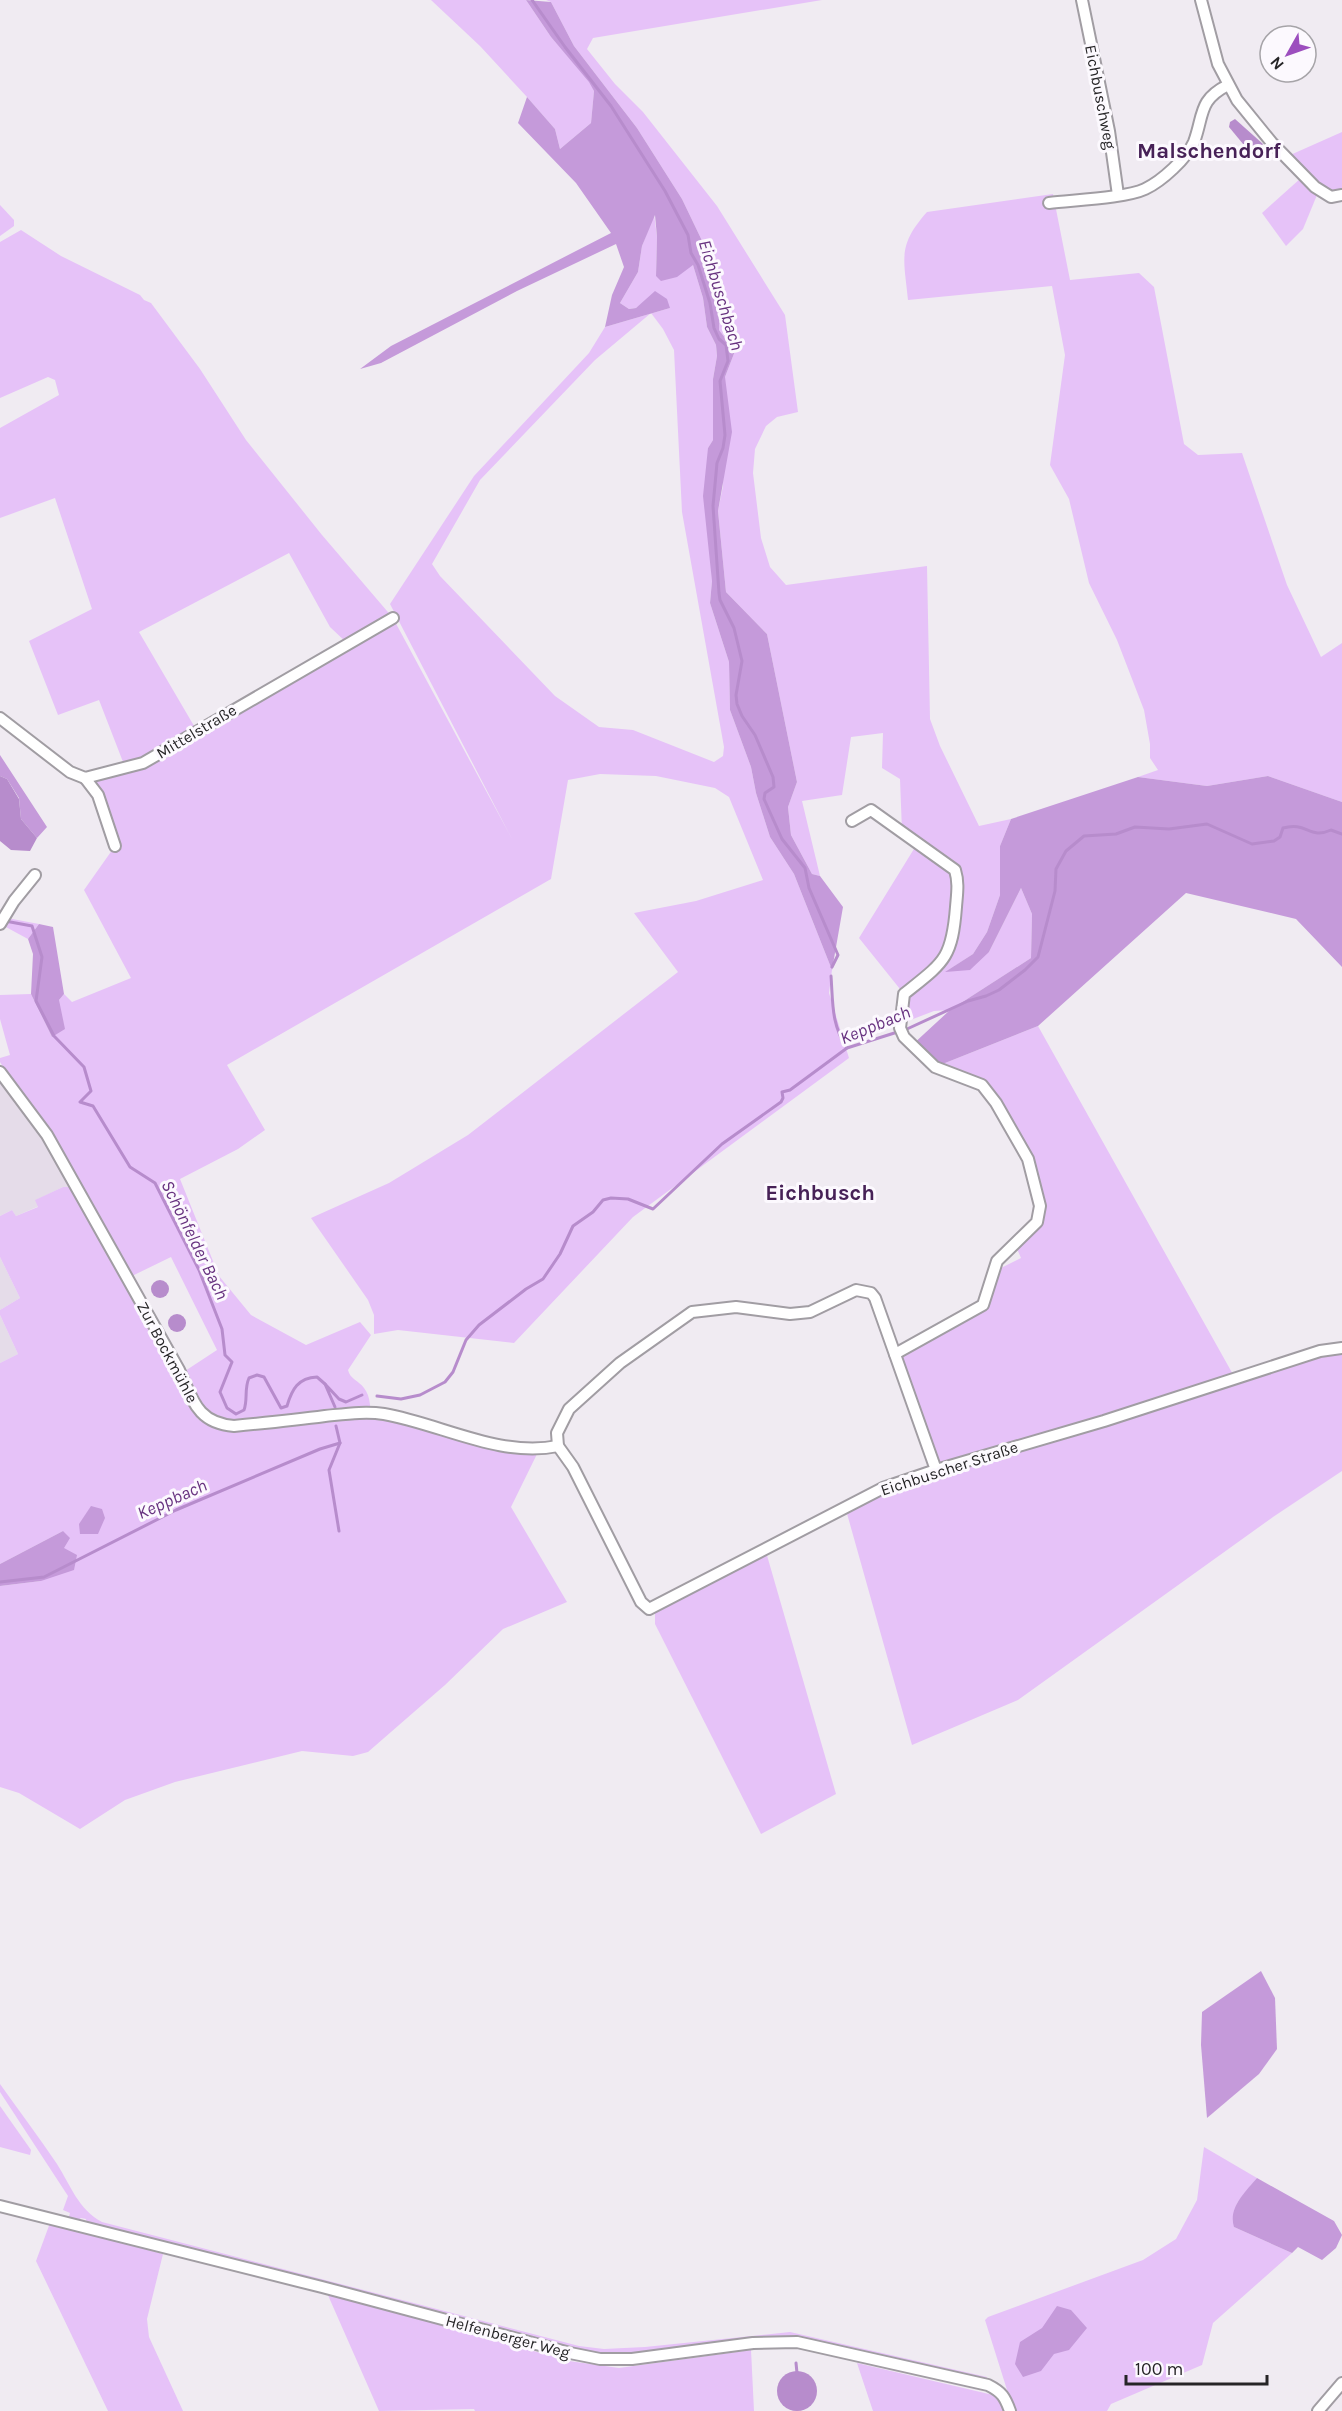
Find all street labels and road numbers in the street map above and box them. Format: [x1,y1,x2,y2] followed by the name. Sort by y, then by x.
[1081,43,1120,151] street label: Eichbuschweg
[153,700,240,763] street label: Mittelstraße
[133,1298,202,1406] street label: Zur Bockmühle
[878,1437,1020,1500] street label: Eichbuscher Straße
[444,2311,572,2362] street label: Helfenberger Weg

